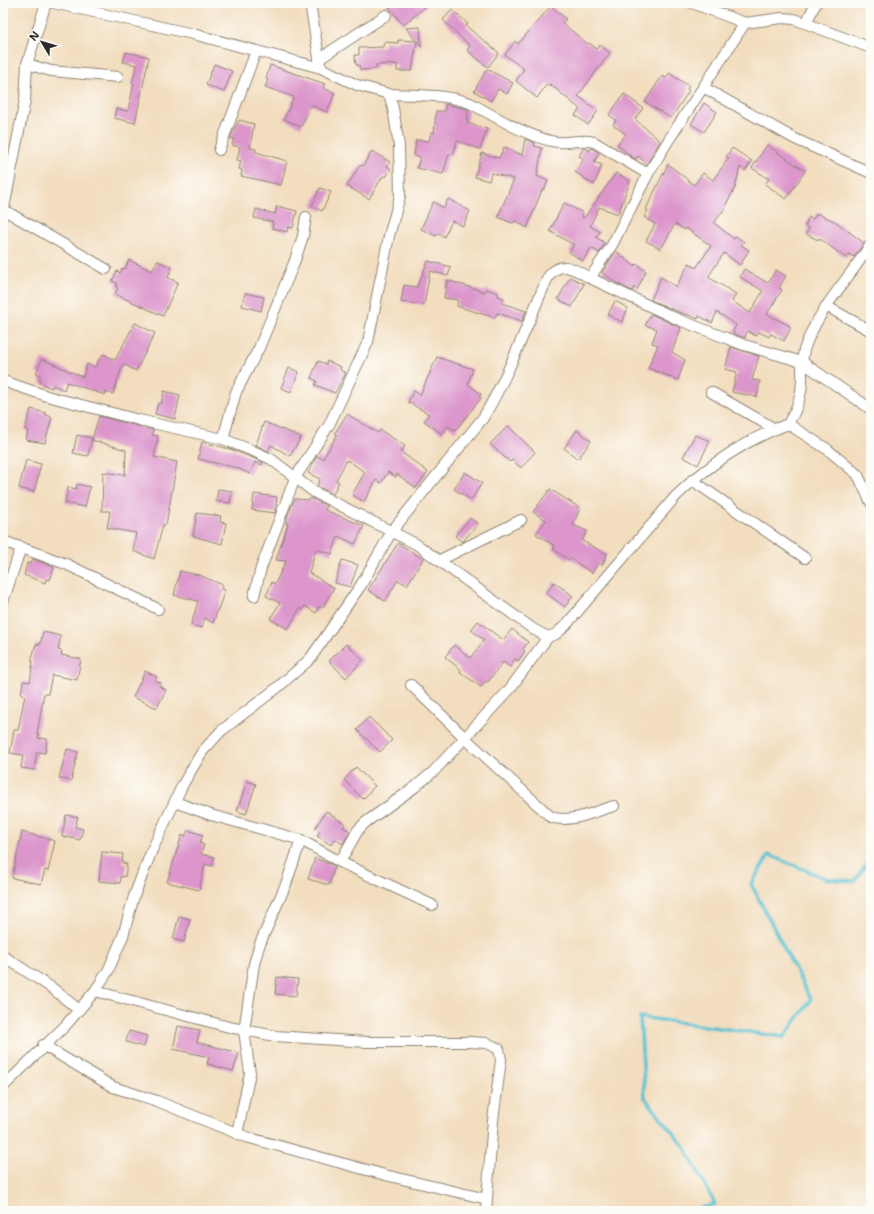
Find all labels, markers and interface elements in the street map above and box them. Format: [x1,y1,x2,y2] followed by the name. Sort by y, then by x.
[22,22,62,62] north arrow
[26,28,43,44] text: N

